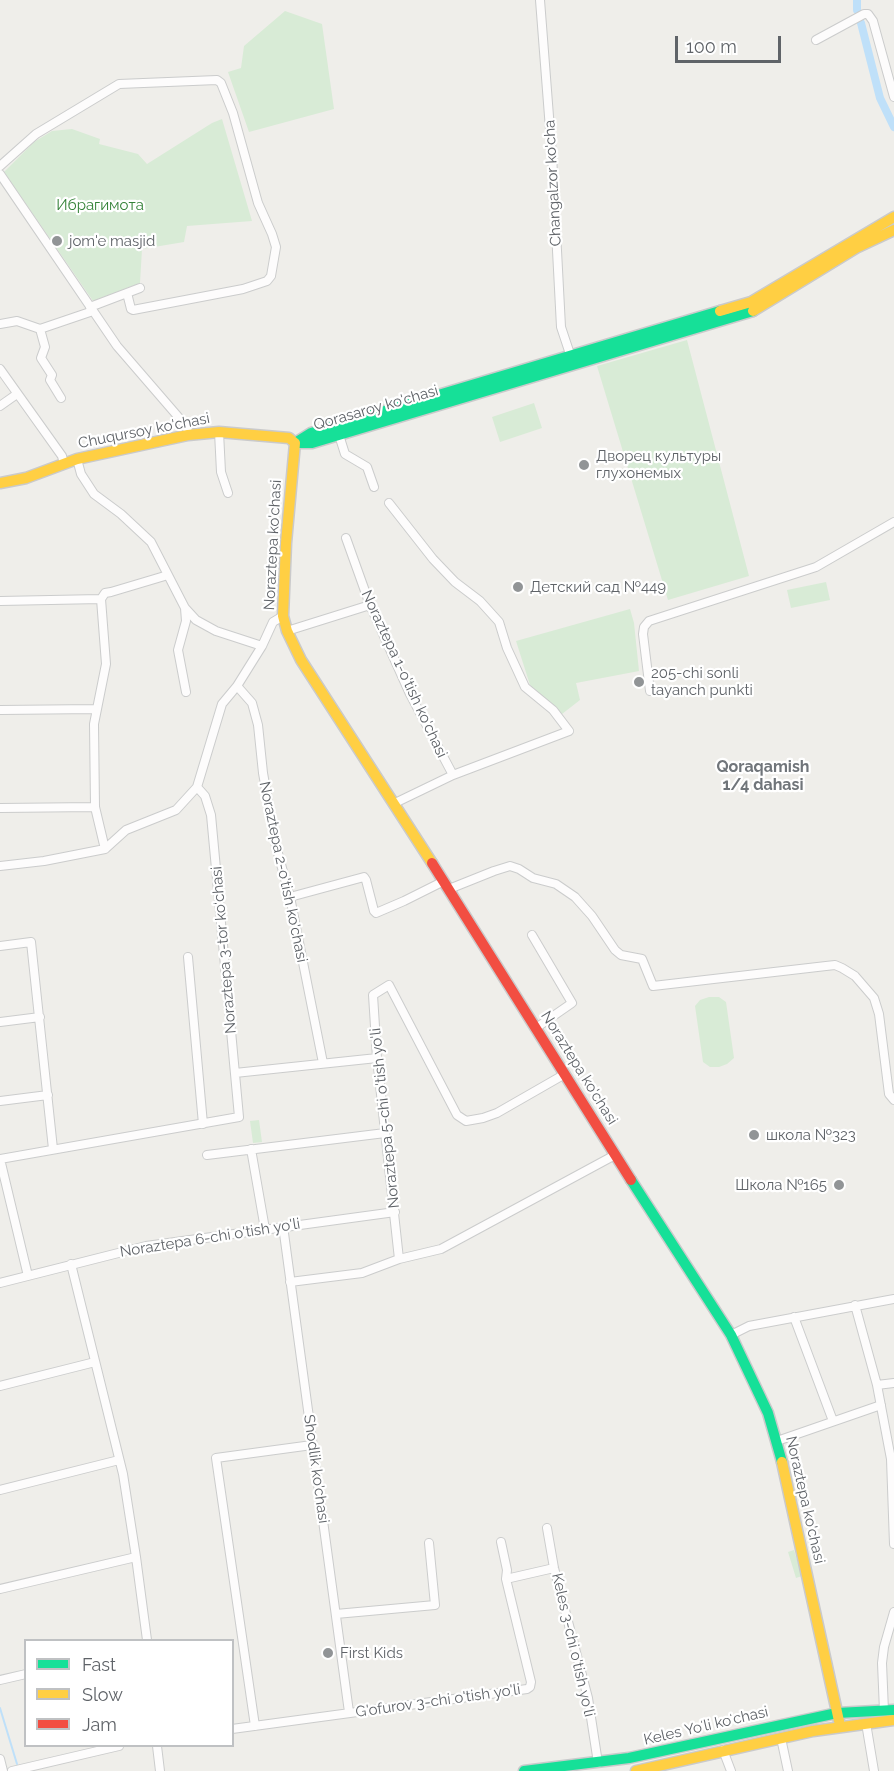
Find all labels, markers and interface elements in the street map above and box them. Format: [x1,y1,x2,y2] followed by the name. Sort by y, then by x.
[678,24,784,62] scale bar
[686,36,737,57] text: 100 m
[541,119,565,247] street label: Changalzor ko'cha
[56,196,144,214] park label: Ибрагимота
[69,232,155,250] place label: jom'e masjid
[50,234,64,248] marker: jom'e masjid
[312,382,440,434] street label: Qorasaroy ko'chasi
[77,409,211,453] street label: Chuqursoy ko'chasi
[596,447,721,482] place label: Дворец культуры глухонемых
[577,458,591,472] marker: Дворец культуры глухонемых
[261,479,285,611] street label: Noraztepa ko'chasi
[530,578,666,596] place label: Детский сад №449
[511,580,525,594] marker: Детский сад №449
[357,587,451,761] street label: Noraztepa 1-o'tish ko'chasi
[651,664,753,699] place label: 205-chi sonli tayanch punkti
[632,675,646,689] marker: 205-chi sonli tayanch punkti
[717,757,809,795] district label: Qoraqamish 1/4 dahasi
[255,780,311,964] street label: Noraztepa 2-o'tish ko'chasi
[208,866,240,1034] street label: Noraztepa 3-tor ko‘chasi
[537,1008,621,1128] street label: Noraztepa ko'chasi
[367,1027,403,1209] street label: Noraztepa 5-chi o'tish yo'li
[766,1126,856,1144] place label: школа №323
[747,1128,761,1142] marker: школа №323
[735,1176,827,1194] place label: Школа №165
[832,1178,846,1192] marker: Школа №165
[119,1215,301,1261] street label: Noraztepa 6-chi o'tish yo'li
[299,1413,333,1525] street label: Shodlik ko'chasi
[782,1434,828,1566] street label: Noraztepa ko'chasi
[548,1571,598,1719] street label: Keles 3-chi o'tish yo'li
[24,1639,234,1747] legend
[340,1644,403,1662] place label: First Kids
[321,1646,335,1660] marker: First Kids
[82,1654,116,1675] text: Fast
[354,1681,522,1721] street label: G'ofurov 3-chi o'tish yo'li
[82,1684,123,1705] text: Slow
[642,1703,770,1749] street label: Keles Yoʻli koʻchasi
[82,1714,117,1735] text: Jam

